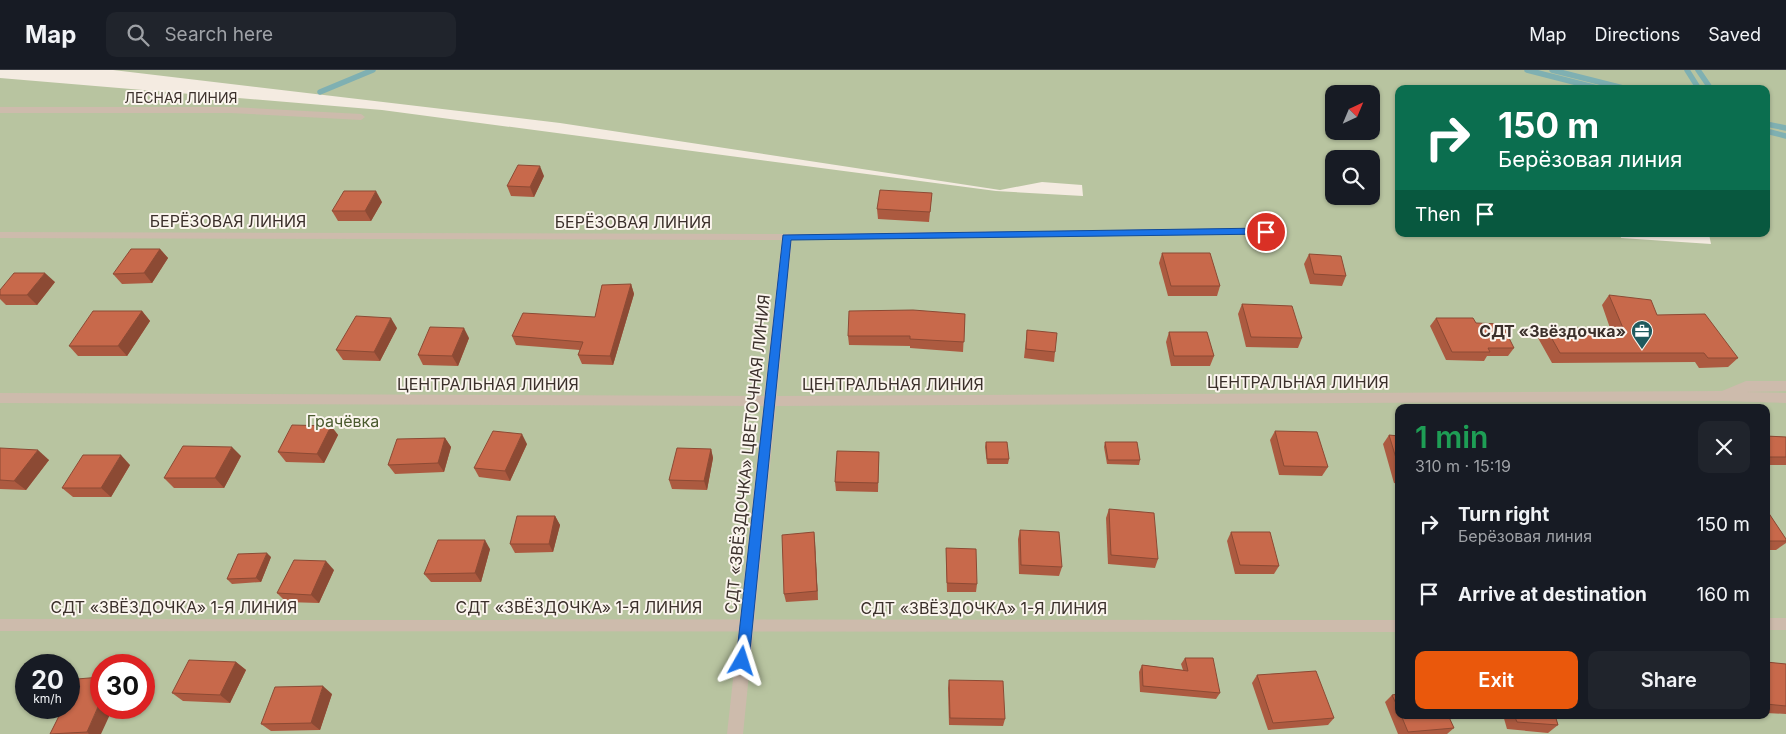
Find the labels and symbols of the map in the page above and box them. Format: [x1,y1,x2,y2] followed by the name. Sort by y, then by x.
[1325,85,1380,140] north arrow
[124,89,238,106] street label: ЛЕСНАЯ ЛИНИЯ
[150,211,306,231] street label: БЕРЁЗОВАЯ ЛИНИЯ
[1245,211,1287,253] pin
[555,212,711,232] street label: БЕРЁЗОВАЯ ЛИНИЯ
[720,293,774,615] street label: СДТ «ЗВЁЗДОЧКА» ЦВЕТОЧНАЯ ЛИНИЯ
[1630,319,1654,350] office icon: СДТ «Звёздочка»
[1479,321,1626,341] place label: СДТ «Звёздочка»
[1207,372,1389,392] street label: ЦЕНТРАЛЬНАЯ ЛИНИЯ
[397,374,579,394] street label: ЦЕНТРАЛЬНАЯ ЛИНИЯ
[802,374,984,394] street label: ЦЕНТРАЛЬНАЯ ЛИНИЯ
[307,411,379,431] park label: Грачёвка
[51,597,297,617] street label: СДТ «ЗВЁЗДОЧКА» 1-Я ЛИНИЯ
[456,597,702,617] street label: СДТ «ЗВЁЗДОЧКА» 1-Я ЛИНИЯ
[861,598,1107,618] street label: СДТ «ЗВЁЗДОЧКА» 1-Я ЛИНИЯ
[715,634,767,686] position arrow
[90,654,155,719] speed limit sign: 30

